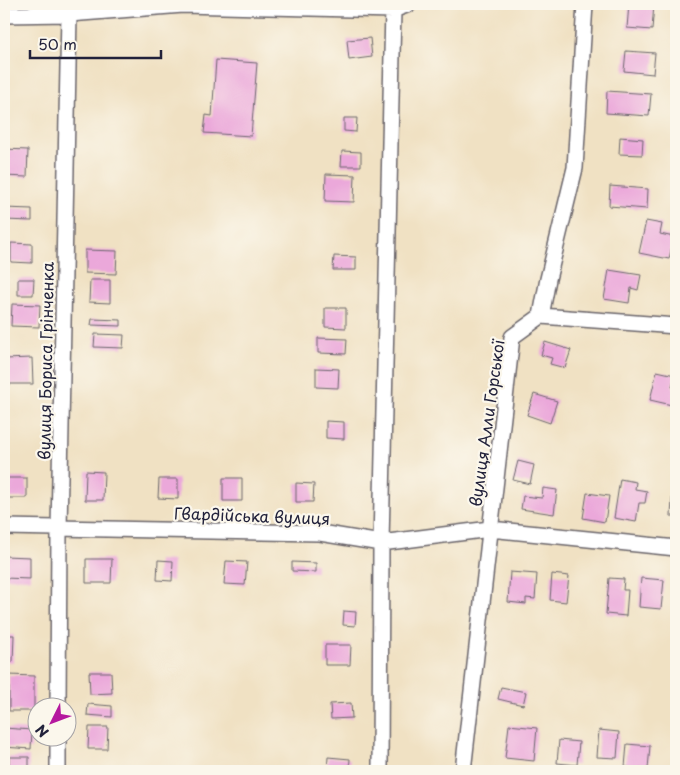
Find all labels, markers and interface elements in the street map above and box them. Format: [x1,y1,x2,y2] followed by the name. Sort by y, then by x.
[30,28,161,60] scale bar
[38,32,77,55] text: 50 m
[31,262,59,460] street label: вулиця Бориса Грінченка
[462,336,510,508] street label: вулиця Алли Горської
[174,500,330,530] street label: Гвардійська вулиця
[28,698,78,748] north arrow
[30,720,53,742] text: N

